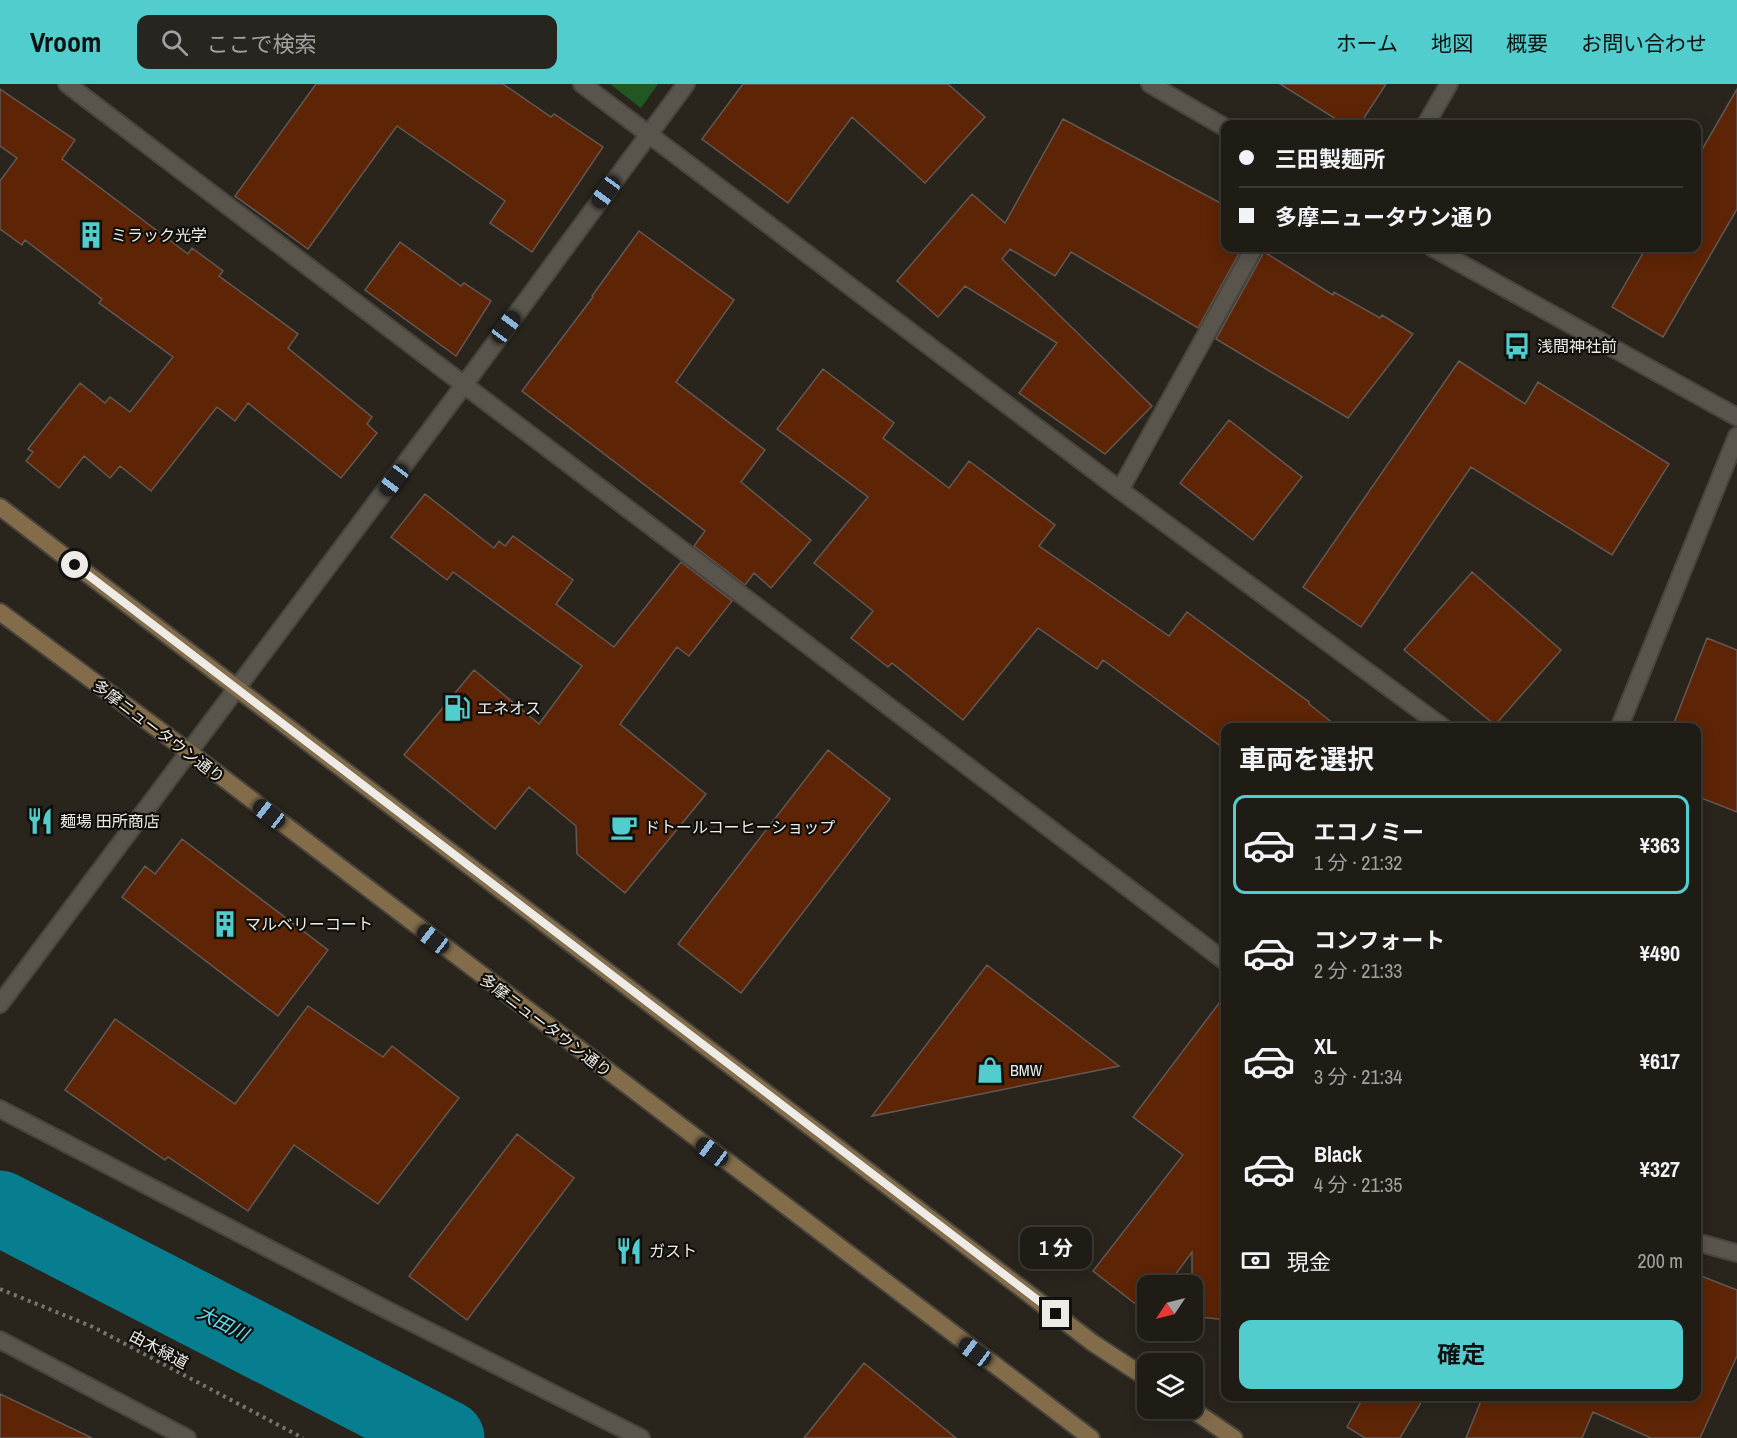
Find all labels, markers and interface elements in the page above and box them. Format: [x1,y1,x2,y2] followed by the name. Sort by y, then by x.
[137,15,557,69] search box
[30,23,101,61] text: Vroom
[158,26,191,59] icon: search
[206,29,316,59] text: ここで検索
[1336,29,1398,58] text: ホーム
[1431,29,1473,58] text: 地図
[1506,29,1548,58] text: 概要
[1581,29,1707,58] text: お問い合わせ
[1275,144,1385,174] text: 三田製麺所
[588,172,624,212] car
[1275,202,1495,232] text: 多摩ニュータウン通り
[76,220,106,250] building icon: ミラック光学
[111,224,207,246] place label: ミラック光学
[488,307,524,347] car
[1502,331,1532,361] bus stop icon: 浅間神社前
[1537,335,1617,357] place label: 浅間神社前
[376,460,412,500] car
[61,551,88,578] route start
[88,674,230,788] street label: 多摩ニュータウン通り
[442,693,472,723] fuel station icon: エネオス
[477,697,541,719] place label: エネオス
[1239,741,1374,777] text: 車両を選択
[249,796,289,832] car
[25,806,55,836] restaurant icon: 麺場 田所商店
[60,810,160,832] place label: 麺場 田所商店
[609,812,639,842] cafe icon: ドトールコーヒーショップ
[644,816,835,838] place label: ドトールコーヒーショップ
[1314,817,1424,847] text: エコノミー
[1242,818,1296,872] icon: car
[1640,830,1680,860] text: ¥363
[1314,849,1402,876] text: 1 分 · 21:32
[210,909,240,939] building icon: マルベリーコート
[245,913,373,935] place label: マルベリーコート
[413,921,453,957] car
[1314,925,1445,955] text: コンフォート
[1242,926,1296,980] icon: car
[1640,938,1680,968] text: ¥490
[1314,957,1402,984] text: 2 分 · 21:33
[475,968,617,1082] street label: 多摩ニュータウン通り
[1314,1031,1337,1061] text: XL
[1242,1034,1296,1088] icon: car
[1640,1046,1680,1076] text: ¥617
[975,1055,1005,1085] shop icon: BMW
[1010,1059,1043,1081] place label: BMW
[1314,1063,1402,1090] text: 3 分 · 21:34
[692,1134,732,1170] car
[1314,1139,1362,1169] text: Black
[1242,1142,1296,1196] icon: car
[1640,1154,1680,1184] text: ¥327
[1314,1171,1402,1198] text: 4 分 · 21:35
[1020,1227,1092,1269] callout: 1 分
[1039,1234,1073,1261] text: 1 分
[614,1236,644,1266] restaurant icon: ガスト
[649,1240,697,1262] place label: ガスト
[1239,1244,1272,1277] icon: cash
[1287,1247,1331,1277] text: 現金
[1637,1247,1683,1274] text: 200 m
[1137,1275,1203,1341] north arrow
[1137,1275,1203,1419] map controls
[193,1300,255,1347] water label: 大田川
[1042,1300,1069,1327] route end
[1239,1320,1683,1389] button: 確定
[126,1324,192,1374] street label: 由木緑道
[955,1334,995,1370] car
[1137,1353,1203,1419] button: layers

